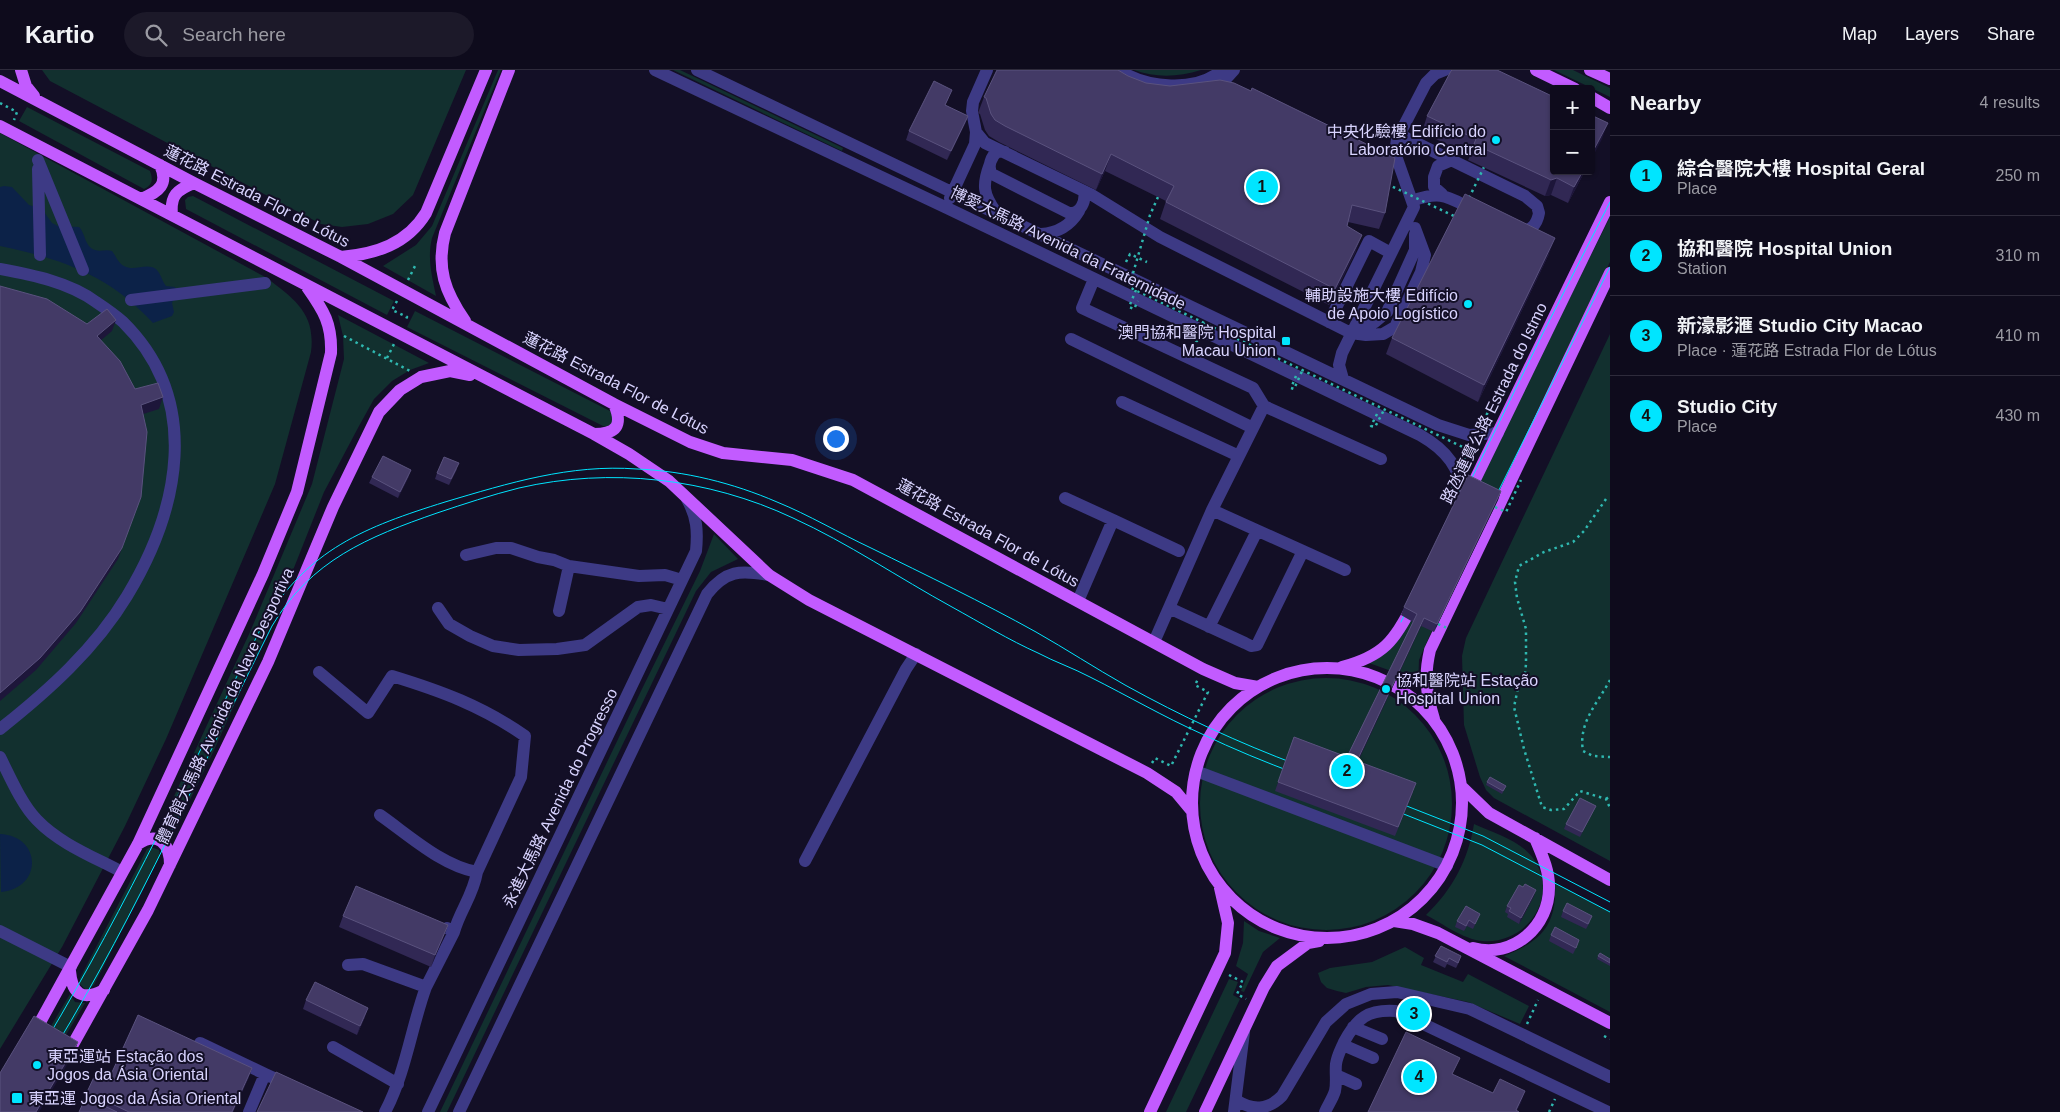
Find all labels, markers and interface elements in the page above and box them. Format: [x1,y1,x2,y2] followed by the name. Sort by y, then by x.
[124,12,474,57] search box
[25,21,94,48] text: Kartio
[142,21,170,49] icon: search
[182,24,286,45] text: Search here
[1842,24,1877,44] text: Map
[1905,24,1959,44] text: Layers
[1987,24,2035,44] text: Share
[1550,85,1595,175] map controls
[1550,85,1595,130] button: +
[1630,91,1701,114] text: Nearby
[1980,94,2040,111] text: 4 results
[1327,123,1486,158] place label: 中央化驗樓 Edifício do Laboratório Central
[1550,130,1595,175] button: −
[1490,134,1502,146] marker: 中央化驗樓 Edifício do Laboratório Central
[162,142,352,250] street label: 蓮花路 Estrada Flor de Lótus
[1677,158,1925,179] text: 綜合醫院大樓 Hospital Geral
[1642,167,1650,184] text: 1
[1996,167,2040,184] text: 250 m
[1246,168,1278,206] pin: 1
[1677,180,1717,197] text: Place
[948,184,1188,313] street label: 博愛大馬路 Avenida da Fraternidade
[1677,238,1892,259] text: 協和醫院 Hospital Union
[1642,247,1650,264] text: 2
[1996,247,2040,264] text: 310 m
[1677,260,1727,277] text: Station
[1305,287,1458,322] place label: 輔助設施大樓 Edifício de Apoio Logístico
[1462,298,1474,310] marker: 輔助設施大樓 Edifício de Apoio Logístico
[1438,300,1550,506] street label: 路氹連貫公路 Estrada do Istmo
[1677,315,1923,336] text: 新濠影滙 Studio City Macao
[1118,324,1276,359] place label: 澳門協和醫院 Hospital Macau Union
[1642,327,1650,344] text: 3
[1996,327,2040,344] text: 410 m
[521,329,711,437] street label: 蓮花路 Estrada Flor de Lótus
[1280,335,1292,347] marker: 澳門協和醫院 Hospital Macau Union
[1677,342,1937,359] text: Place · 蓮花路 Estrada Flor de Lótus
[1677,396,1777,417] text: Studio City
[1642,407,1650,424] text: 4
[1996,407,2040,424] text: 430 m
[1677,418,1717,435] text: Place
[823,426,849,452] your location
[894,476,1082,590] street label: 蓮花路 Estrada Flor de Lótus
[153,565,297,847] street label: 體育館大馬路 Avenida da Nave Desportiva
[1396,672,1538,707] place label: 協和醫院站 Estação Hospital Union
[1380,683,1392,695] marker: 協和醫院站 Estação Hospital Union
[499,686,621,910] street label: 永進大馬路 Avenida do Progresso
[1331,752,1363,790] pin: 2
[1398,995,1430,1033] pin: 3
[47,1048,208,1083] place label: 東亞運站 Estação dos Jogos da Ásia Oriental
[1403,1058,1435,1096] pin: 4
[31,1059,43,1071] marker: 東亞運站 Estação dos Jogos da Ásia Oriental
[28,1089,241,1107] place label: 東亞運 Jogos da Ásia Oriental
[10,1091,24,1105] marker: 東亞運 Jogos da Ásia Oriental

